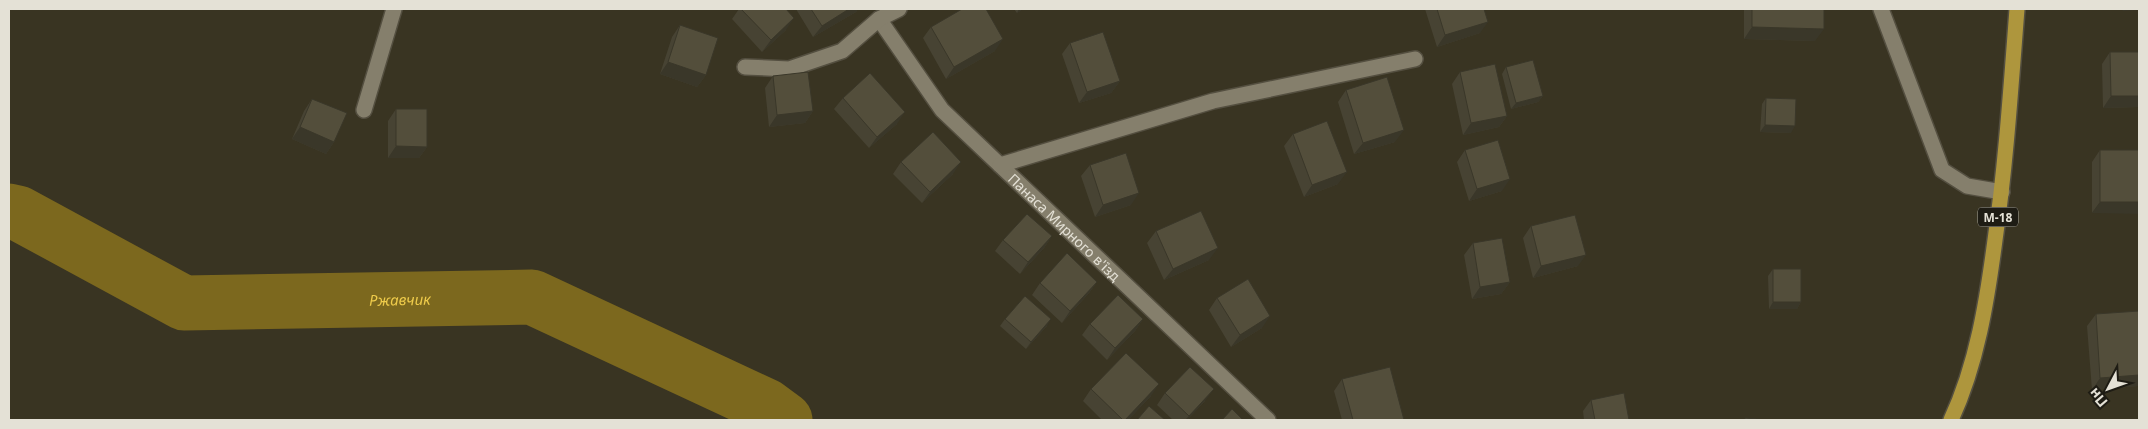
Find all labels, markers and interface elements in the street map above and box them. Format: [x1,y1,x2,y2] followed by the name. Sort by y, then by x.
[1004,169,1125,285] street label: Панаса Мирного в'їзд
[1978,208,2018,226] road number: М-18
[369,289,432,310] water label: Ржавчик
[2083,364,2133,414] north arrow
[2084,384,2111,412] text: Пн

